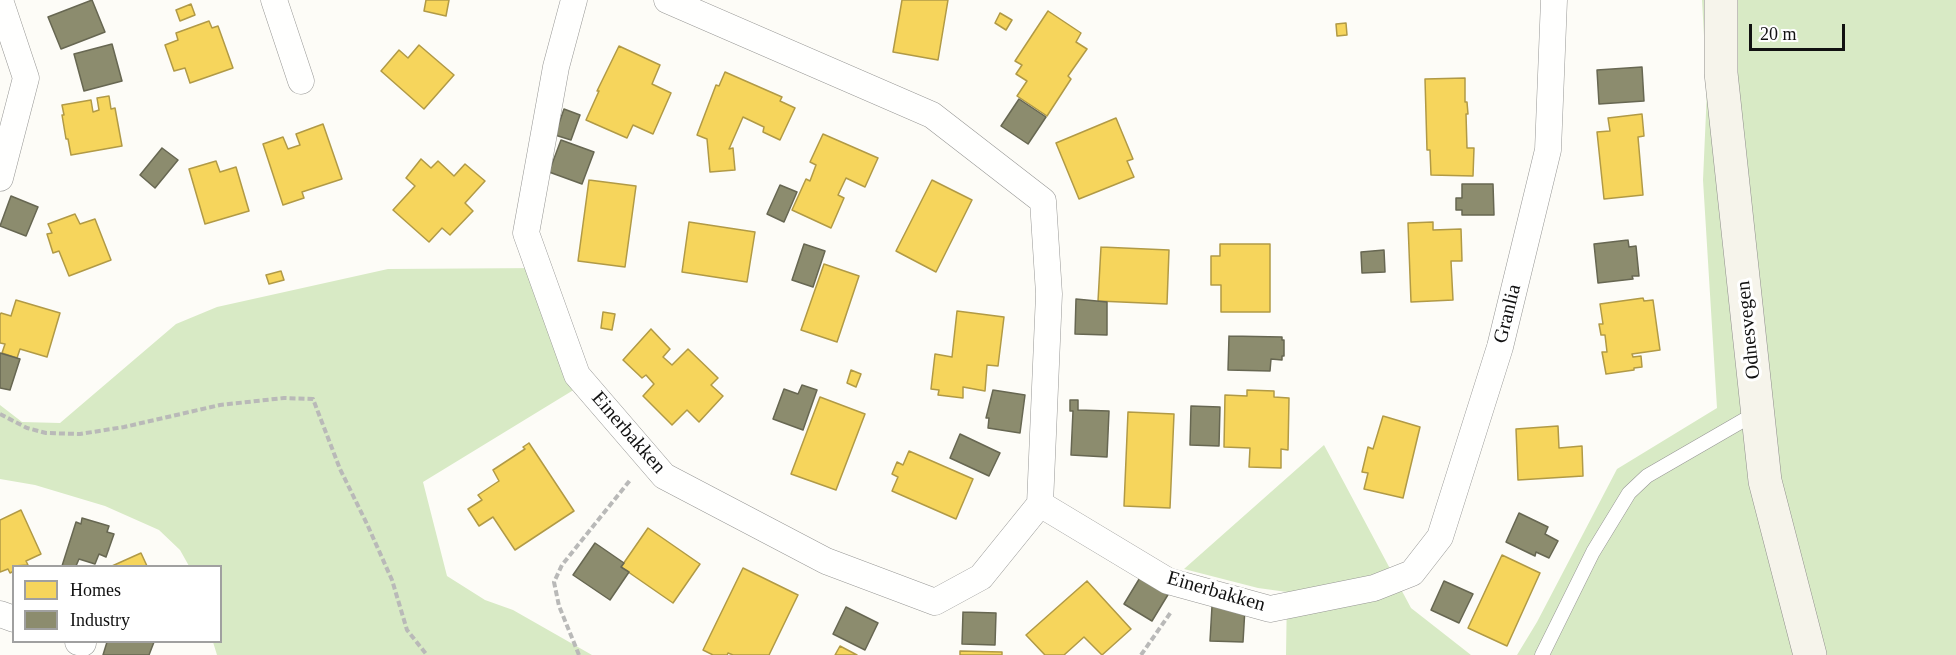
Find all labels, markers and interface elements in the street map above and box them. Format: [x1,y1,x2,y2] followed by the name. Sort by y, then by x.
[1752,12,1848,50] scale bar
[1760,24,1797,44] text: 20 m
[1732,280,1766,380] street label: Odnesvegen
[1489,282,1527,346] street label: Granlia
[586,387,670,479] street label: Einerbakken
[12,565,222,643] legend
[1164,567,1268,617] street label: Einerbakken
[70,580,121,600] text: Homes
[70,610,130,630] text: Industry

